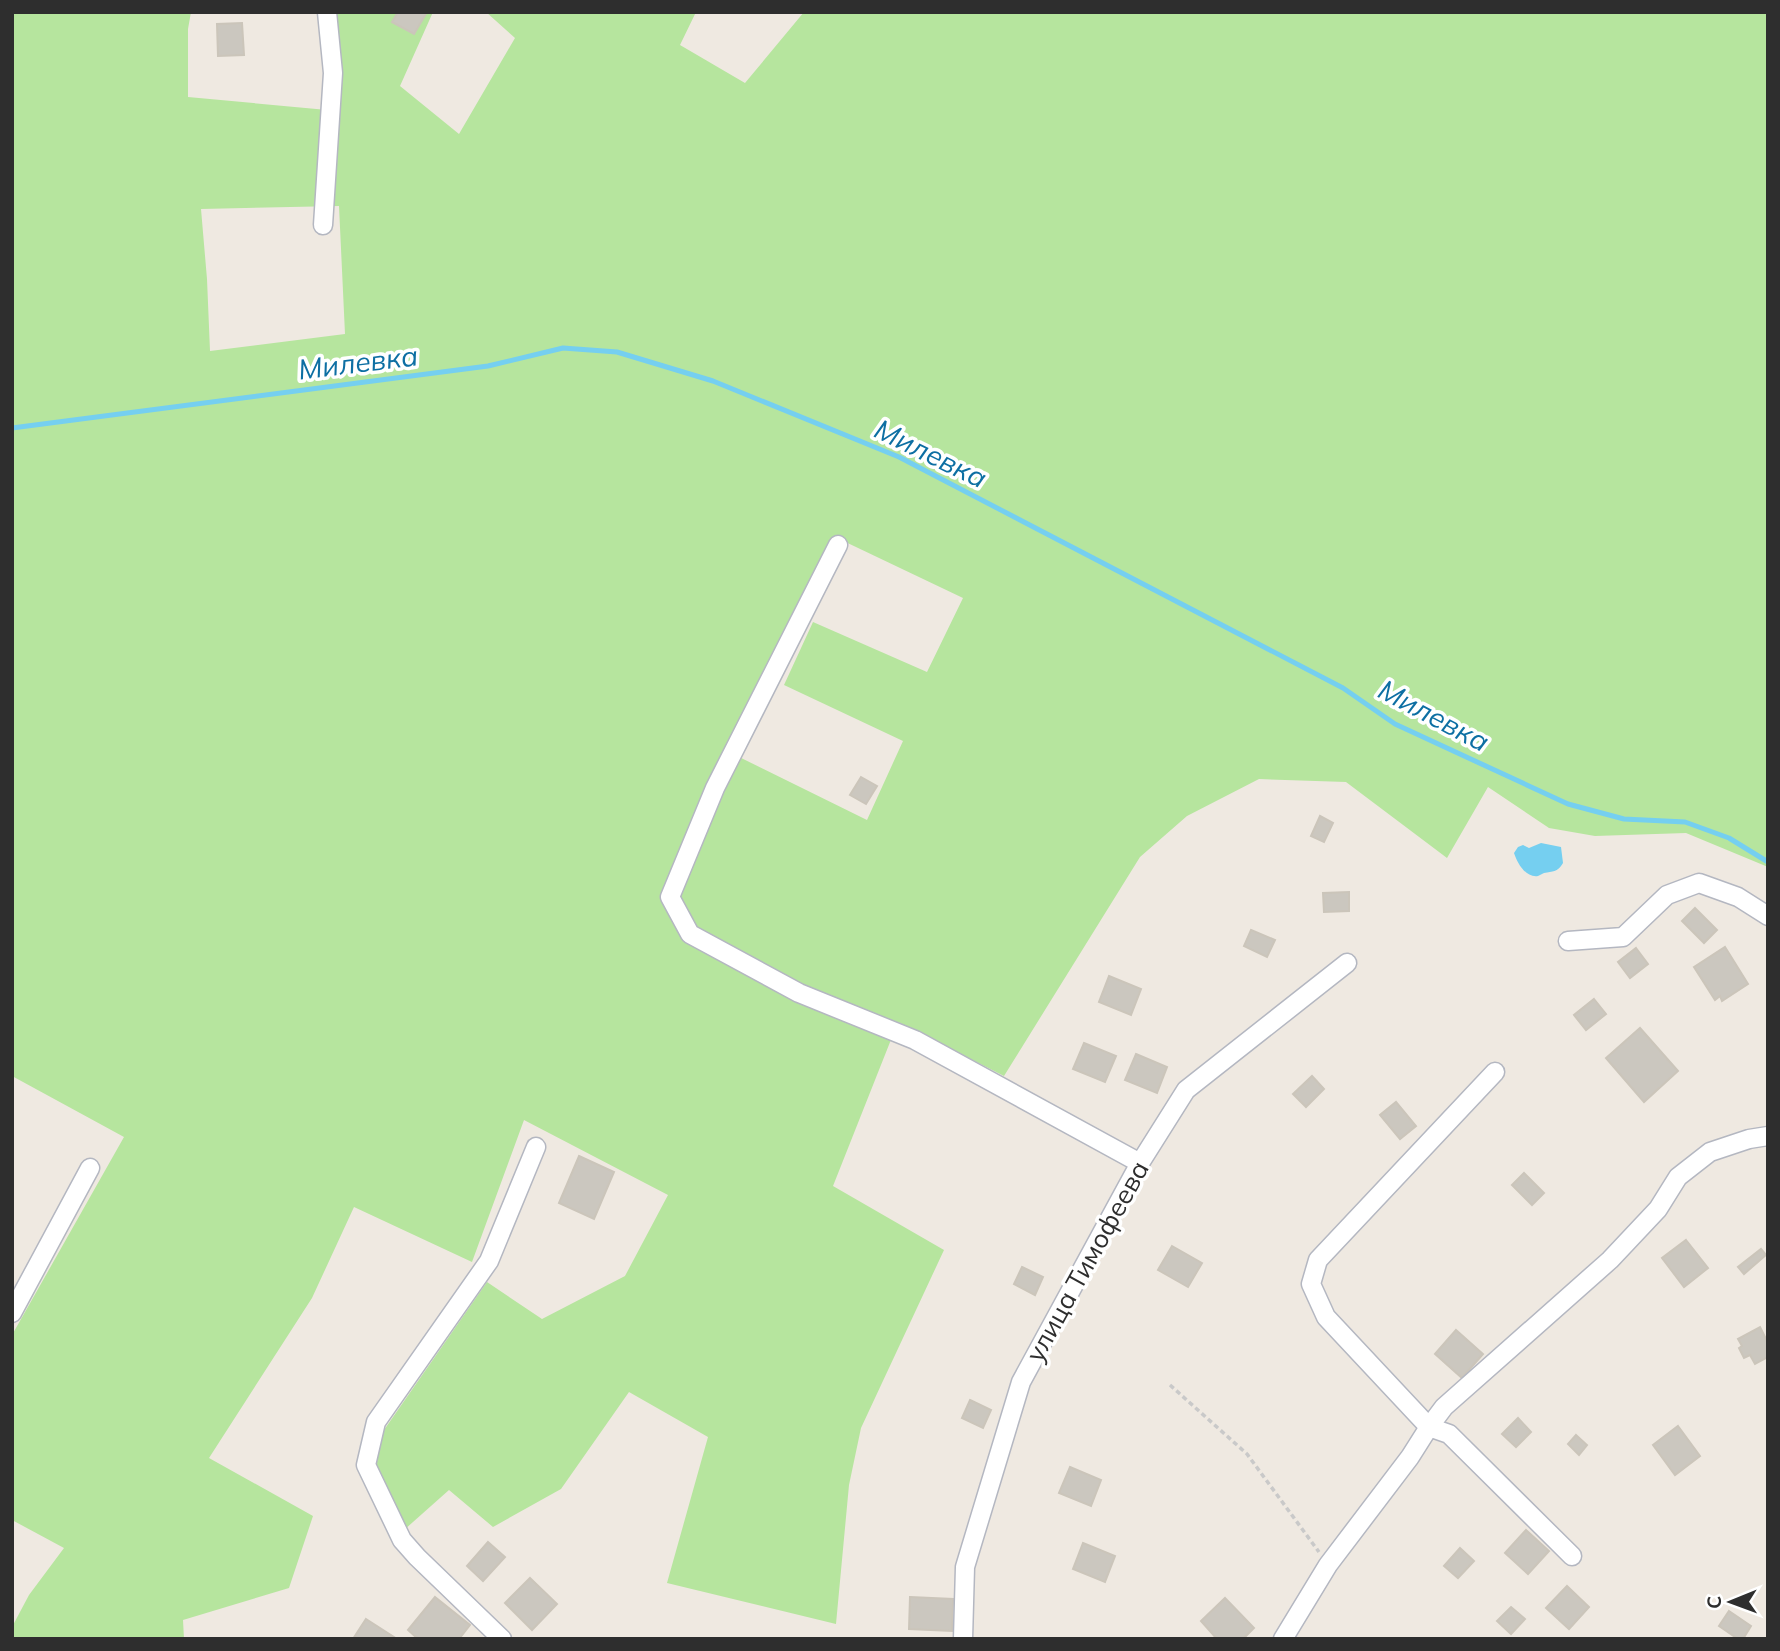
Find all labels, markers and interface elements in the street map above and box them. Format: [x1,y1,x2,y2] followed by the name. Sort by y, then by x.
[296,337,420,387] water label: Милевка
[869,411,993,495] water label: Милевка
[1373,671,1495,759] water label: Милевка
[1018,1155,1156,1367] street label: улица Тимофеева
[1696,1567,1766,1637] north arrow
[1702,1596,1726,1609] text: С

